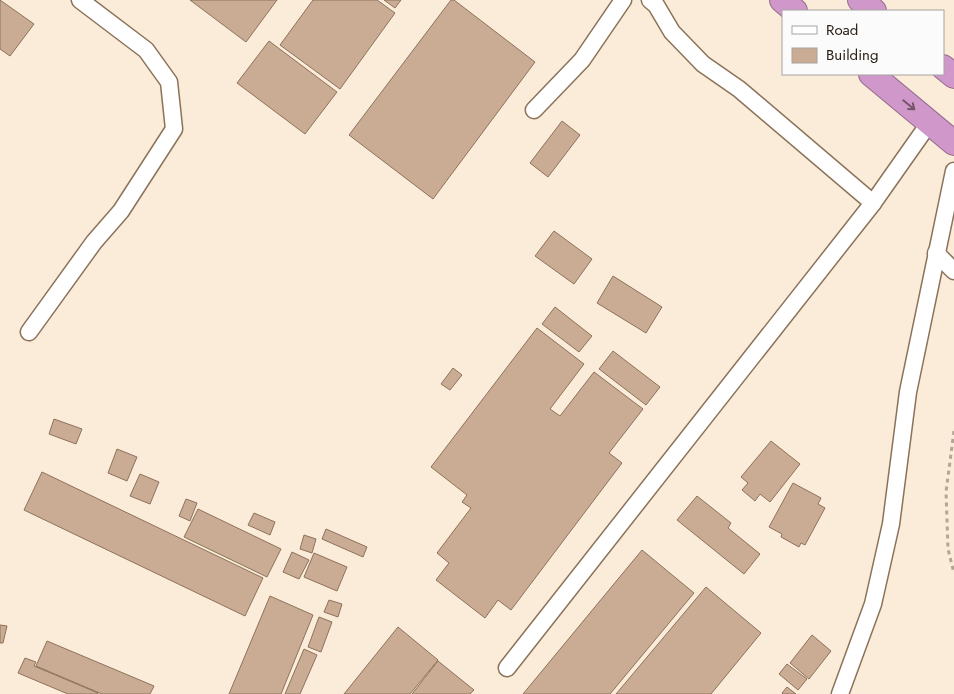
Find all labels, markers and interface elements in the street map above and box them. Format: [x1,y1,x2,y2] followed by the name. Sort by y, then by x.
[782,10,944,75] legend
[826,19,858,41] text: Road
[826,44,878,66] text: Building
[902,99,915,110] one-way arrow

